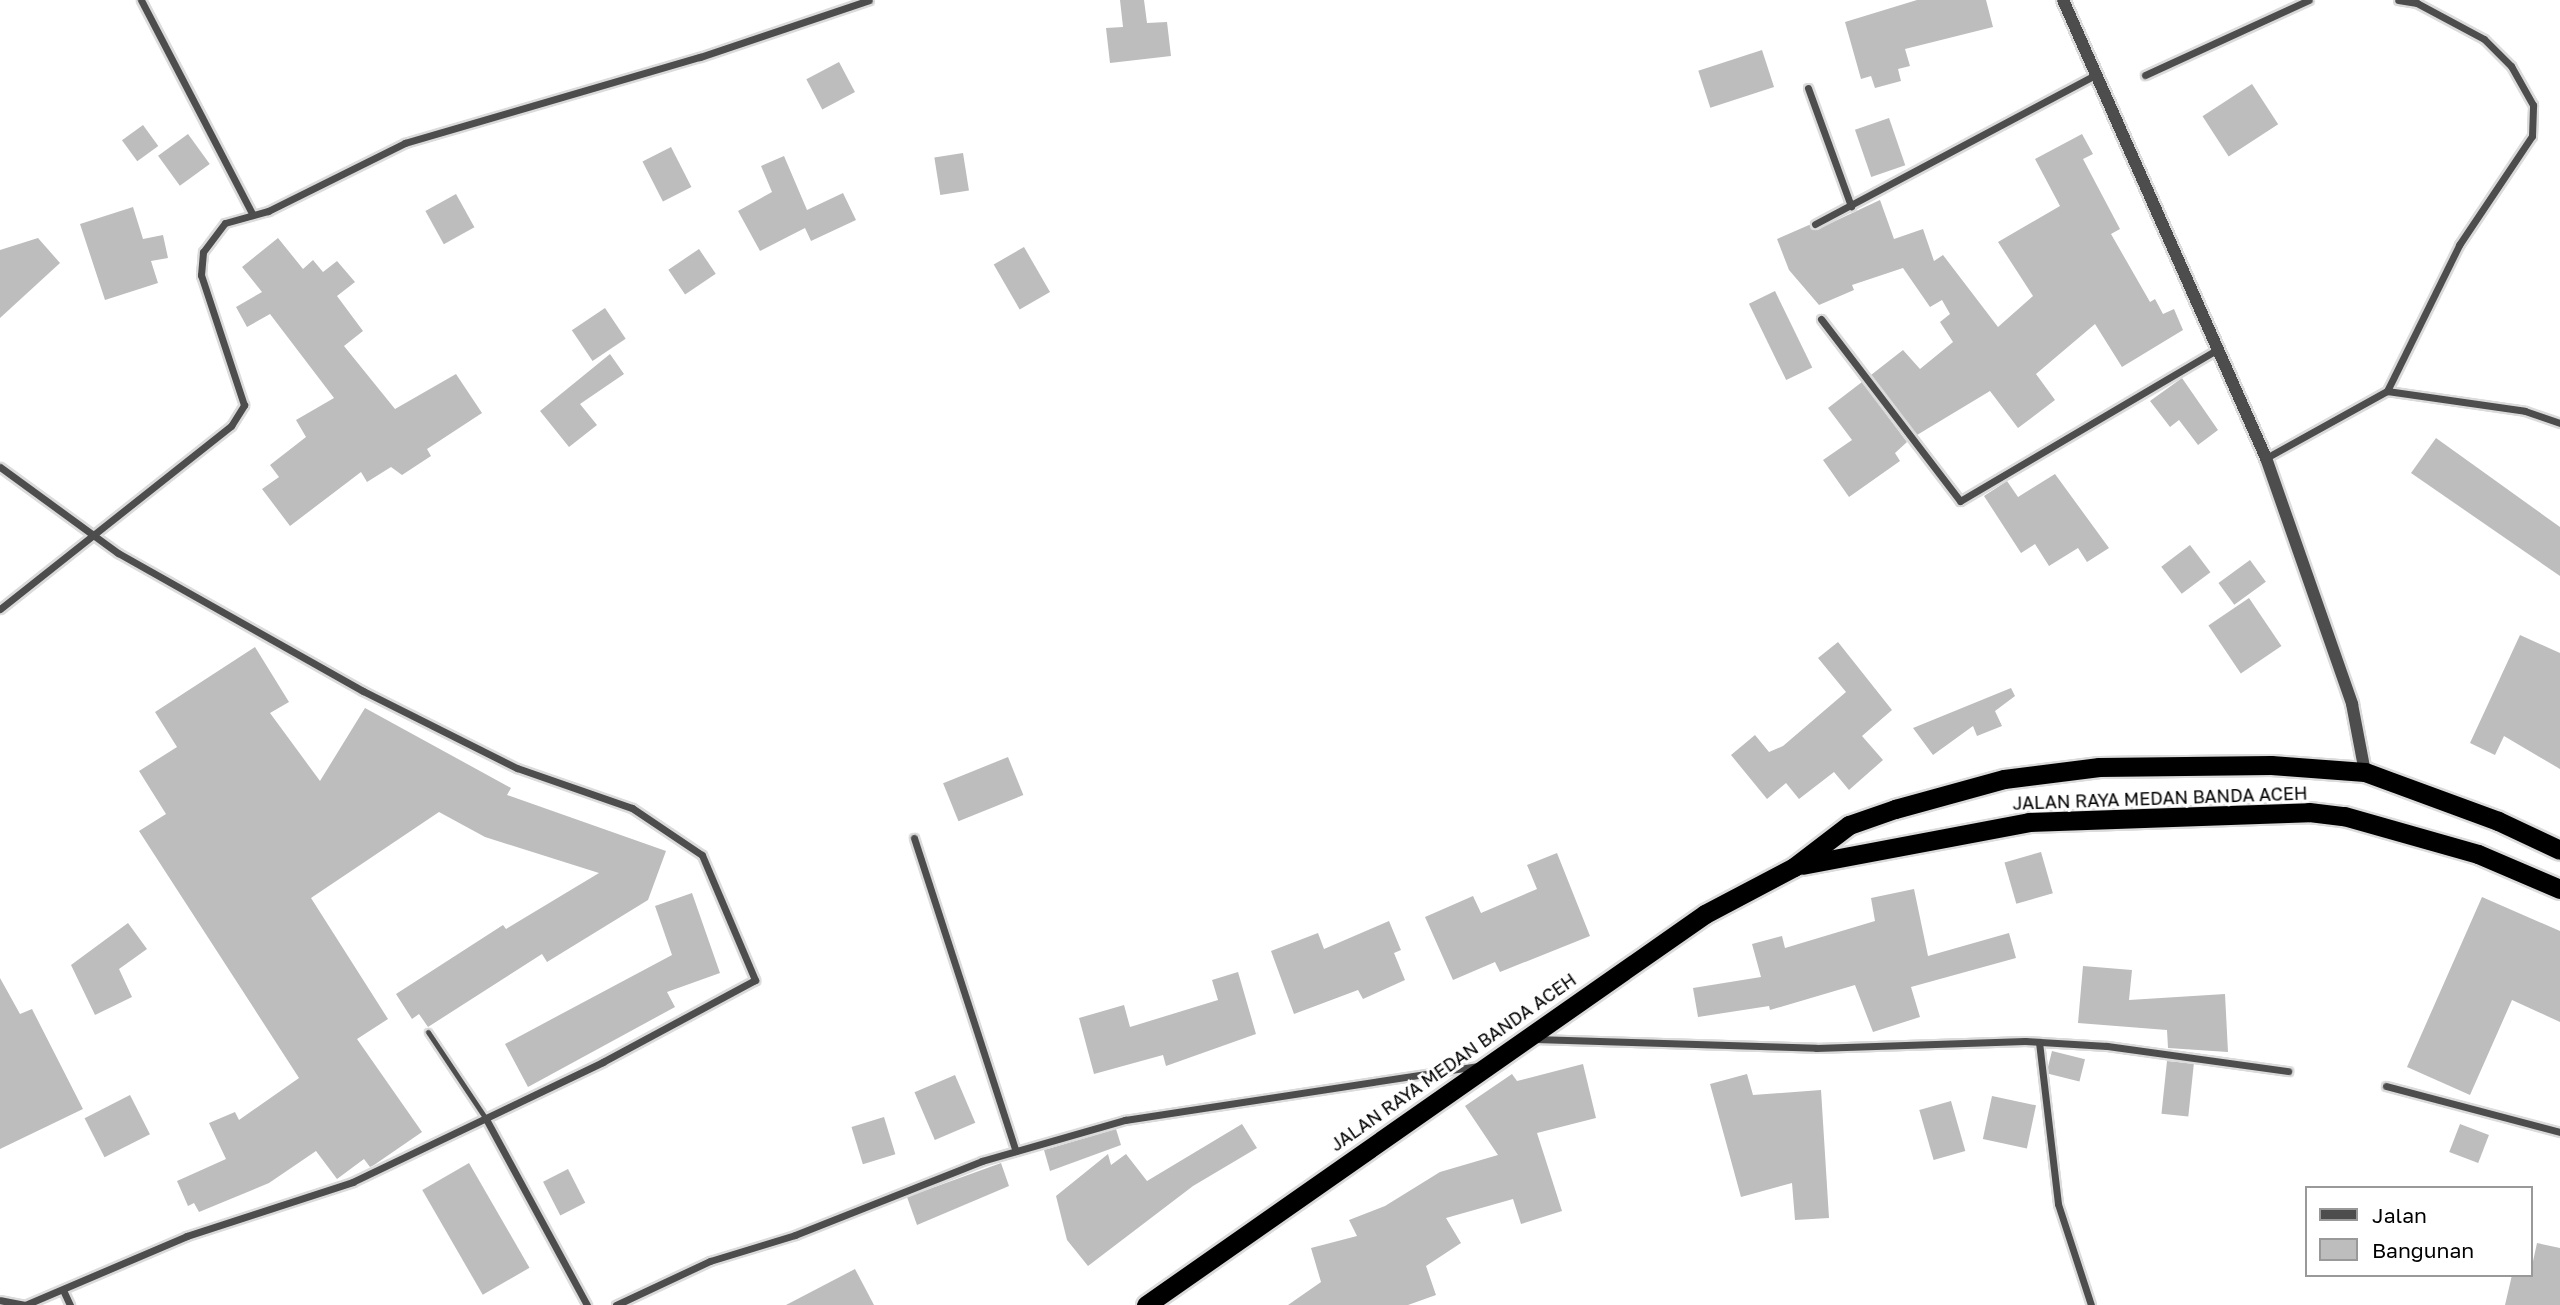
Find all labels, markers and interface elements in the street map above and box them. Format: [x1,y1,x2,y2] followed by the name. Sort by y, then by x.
[2012,782,2308,814] street label: JALAN RAYA MEDAN BANDA ACEH
[1326,969,1580,1155] street label: JALAN RAYA MEDAN BANDA ACEH
[2304,1186,2532,1277] legend
[2372,1202,2427,1228] text: Jalan
[2372,1237,2474,1263] text: Bangunan

